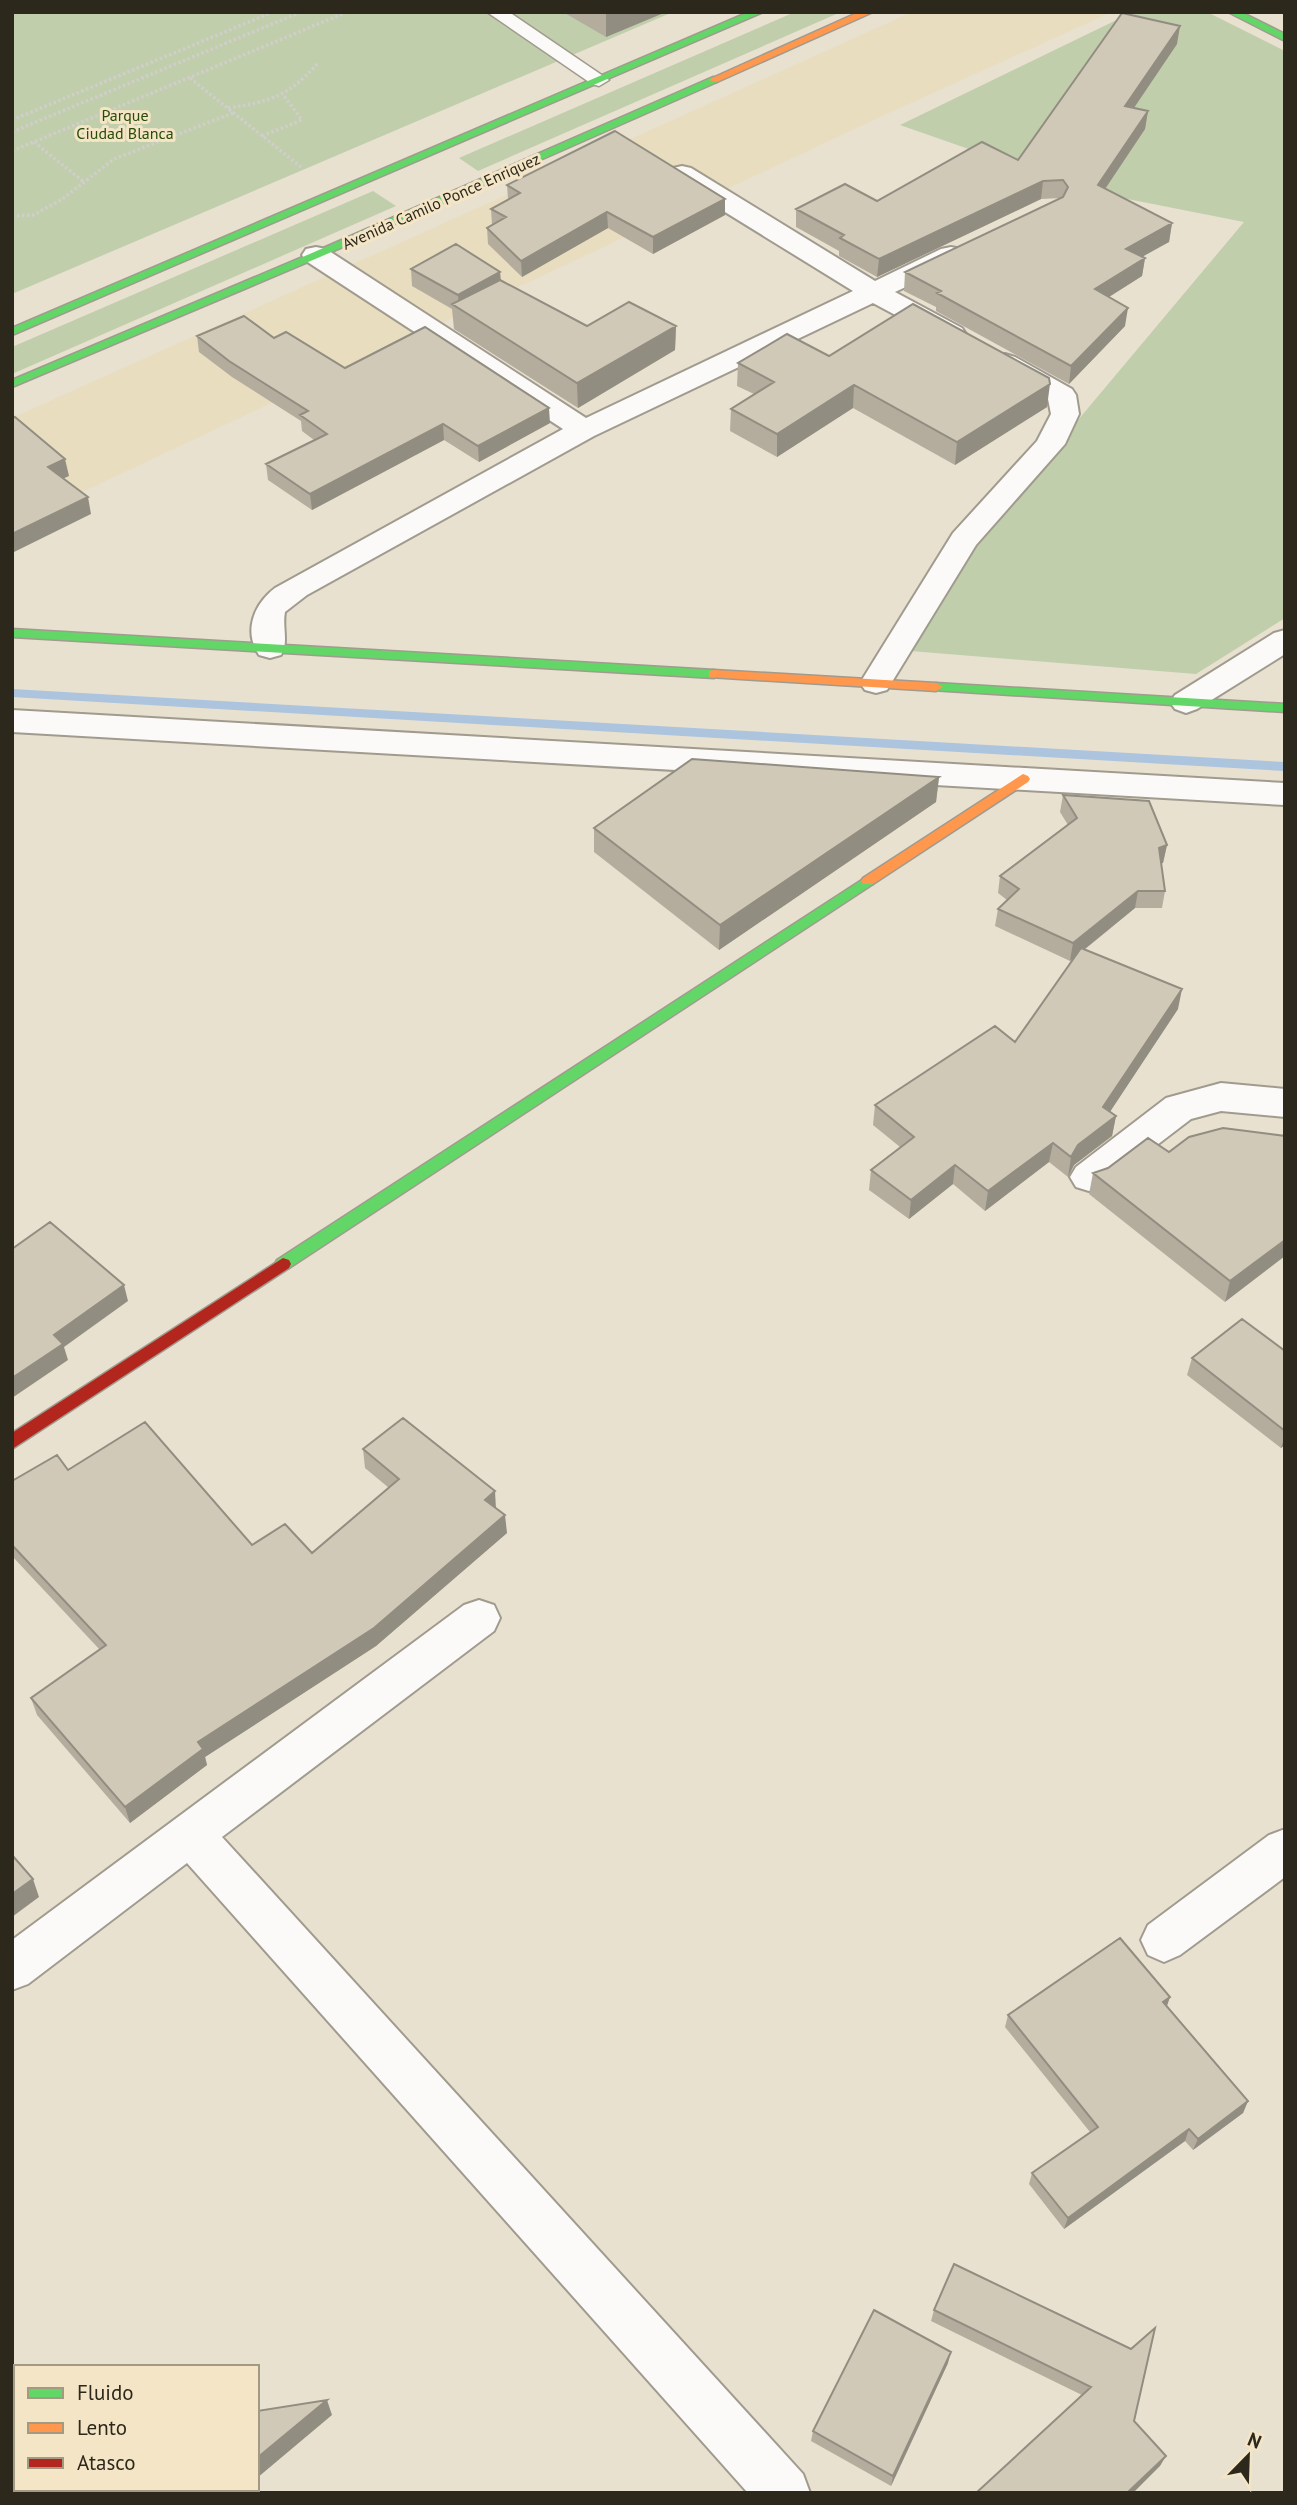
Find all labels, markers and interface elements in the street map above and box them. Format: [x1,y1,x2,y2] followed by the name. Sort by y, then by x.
[76,105,174,143] park label: Parque Ciudad Blanca
[339,148,543,254] street label: Avenida Camilo Ponce Enriquez
[14,2365,259,2491] legend
[77,2379,134,2406] text: Fluido
[77,2414,127,2441] text: Lento
[1213,2421,1283,2491] north arrow
[1244,2427,1265,2454] text: N
[77,2449,136,2476] text: Atasco

